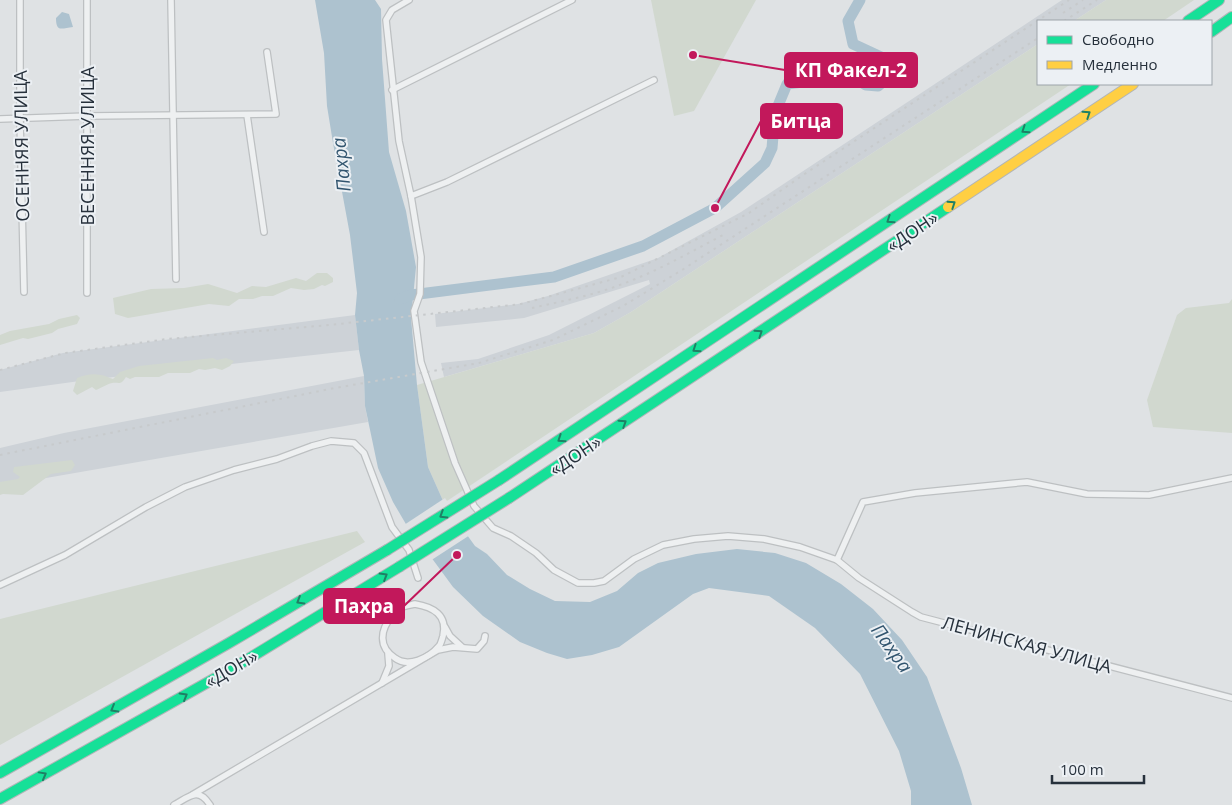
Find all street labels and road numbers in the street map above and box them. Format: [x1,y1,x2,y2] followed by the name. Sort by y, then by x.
[75,66,99,226] street label: ВЕСЕННЯЯ УЛИЦА
[8,69,34,222] street label: ОСЕННЯЯ УЛИЦА
[881,205,943,257] street label: «ДОН»
[544,429,606,481] street label: «ДОН»
[939,610,1115,678] street label: ЛЕНИНСКАЯ УЛИЦА
[200,643,262,693] street label: «ДОН»

